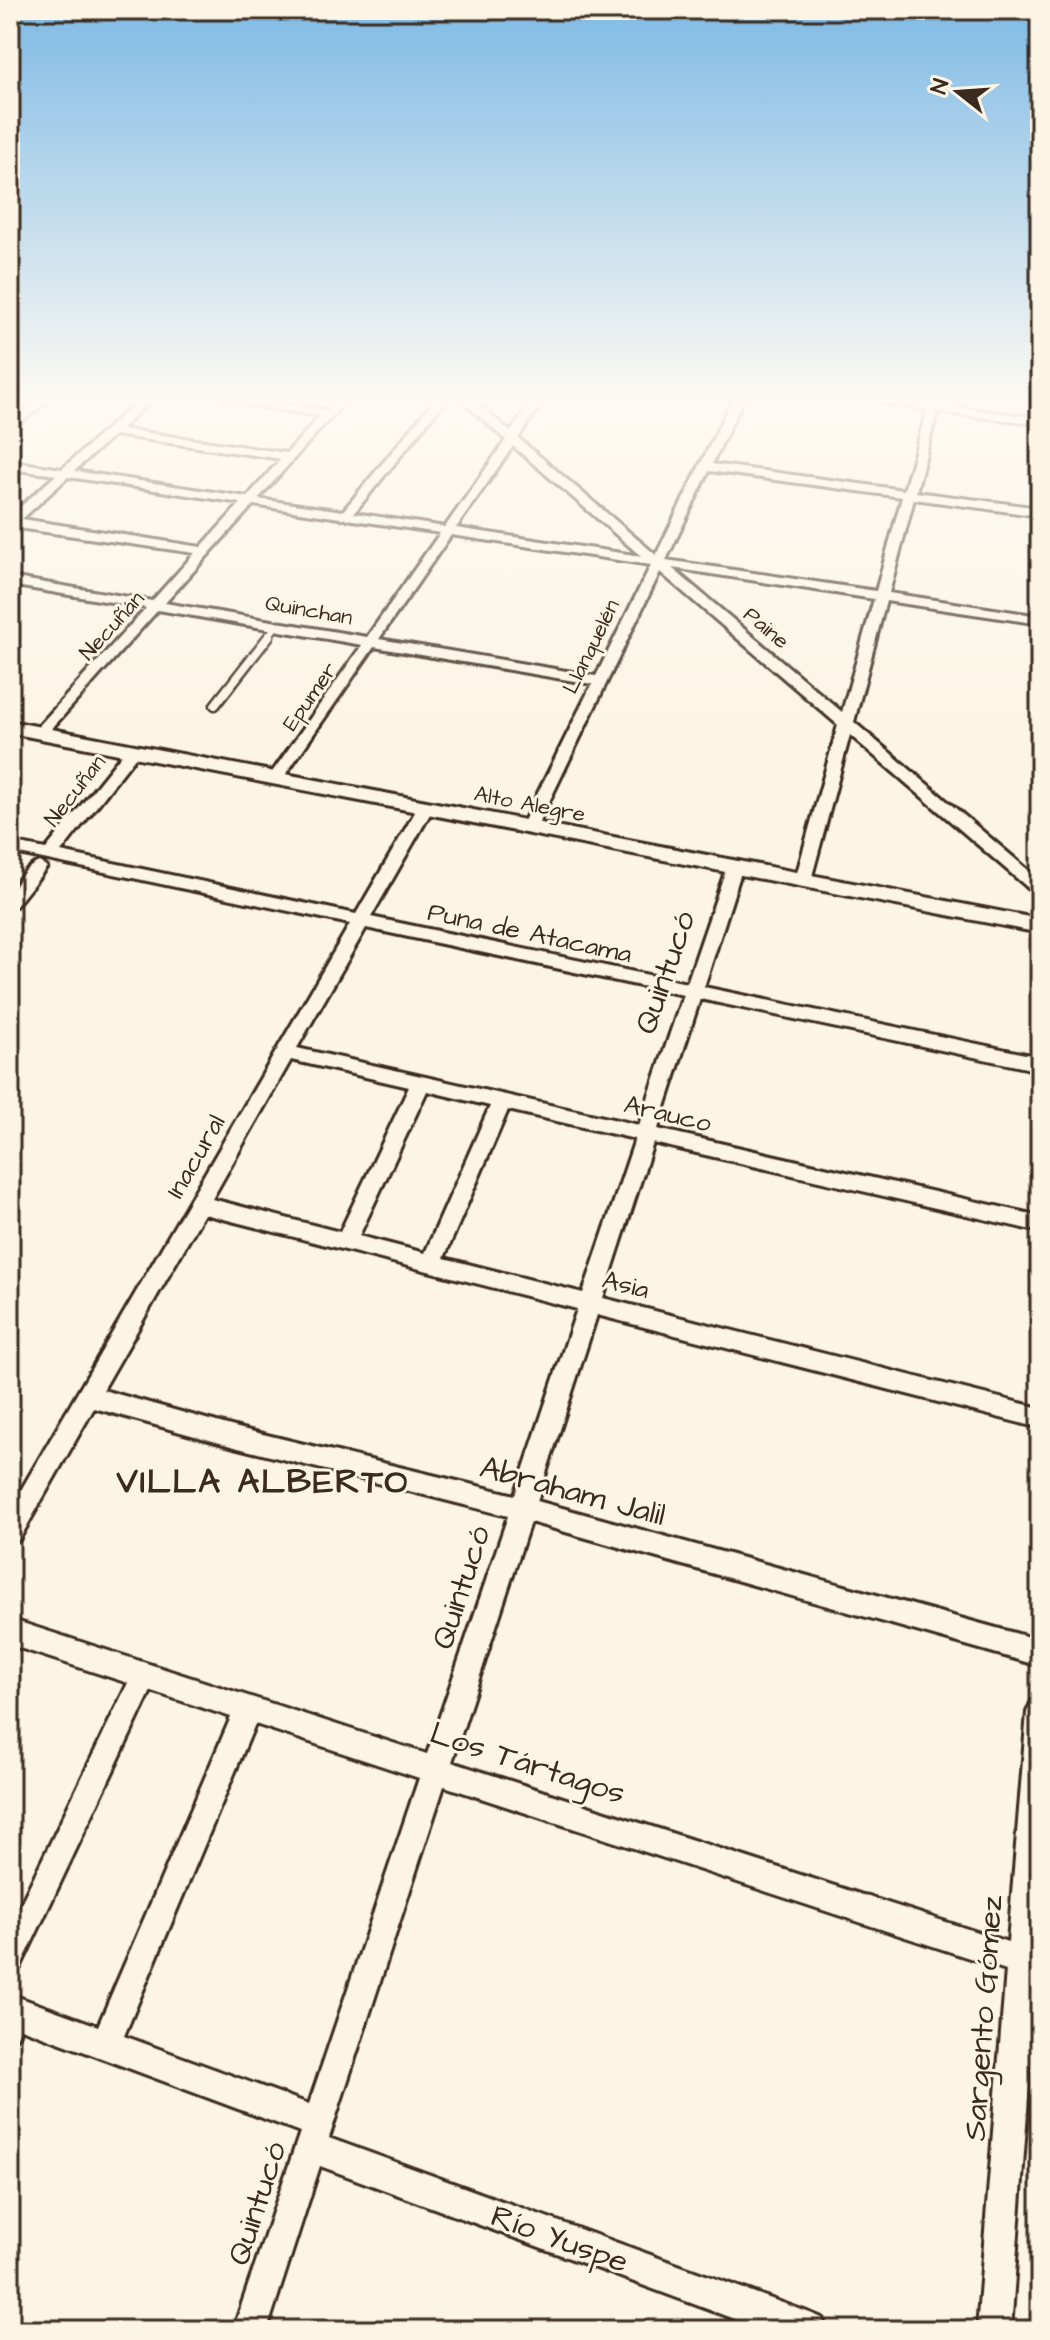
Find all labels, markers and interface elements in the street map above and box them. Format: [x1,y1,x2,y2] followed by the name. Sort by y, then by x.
[918,52,998,132] north arrow
[923,75,957,98] text: N
[72,584,152,668] street label: Necuñán
[263,588,355,633] street label: Quinchan
[555,594,628,699] street label: Llanquelén
[736,600,796,657] street label: Paine
[275,656,345,738] street label: Epumer
[37,748,113,834] street label: Necuñan
[471,779,588,831] street label: Alto Alegre
[424,894,635,972] street label: Puna de Atacama
[623,905,707,1040] street label: Quintucó
[621,1086,715,1142] street label: Arauco
[157,1108,234,1205] street label: Inacural
[599,1262,653,1308] street label: Asia
[475,1445,670,1538] street label: Abraham Jalil
[116,1458,409,1506] district label: VILLA ALBERTO
[420,1520,503,1655] street label: Quintucó
[424,1711,631,1816] street label: Los Tártagos
[952,1894,1015,2143] street label: Sargento Gómez
[216,2136,299,2271] street label: Quintucó
[485,2194,634,2285] street label: Río Yuspe

